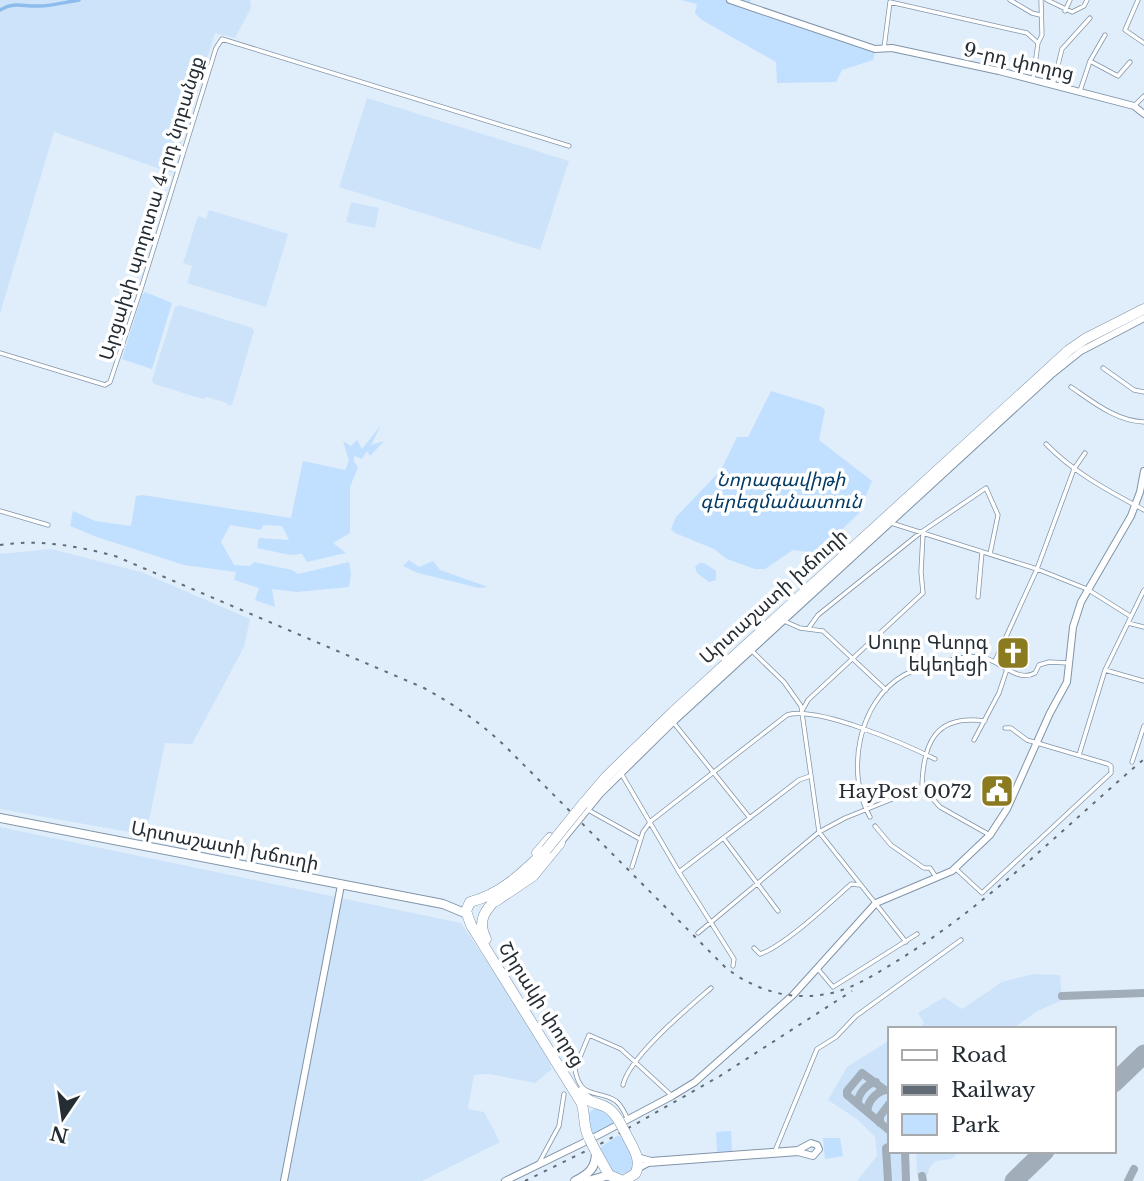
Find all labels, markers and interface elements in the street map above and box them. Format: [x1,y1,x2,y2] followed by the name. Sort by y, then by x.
[961,38,1076,85] street label: 9-րդ փողոց
[94,53,209,363] street label: Արցախի պողոտա 4-րդ նրբանցք
[700,468,863,513] park label: Նորագավիթի գերեզմանատուն
[695,524,852,669] street label: Արտաշատի խճուղի
[868,631,989,676] place label: Սուրբ Գևորգ եկեղեցի
[994,634,1032,672] church icon: Սուրբ Գևորգ եկեղեցի
[978,772,1016,810] public building icon: HayPost 0072
[838,780,972,803] place label: HayPost 0072
[129,816,321,875] street label: Արտաշատի խճուղի
[494,937,589,1071] street label: Շիրակի փողոց
[888,1027,1116,1153] legend
[951,1042,1007,1068] text: Road
[951,1077,1036,1103] text: Railway
[28,1083,98,1153] north arrow
[951,1112,1000,1138] text: Park
[48,1121,71,1147] text: N

